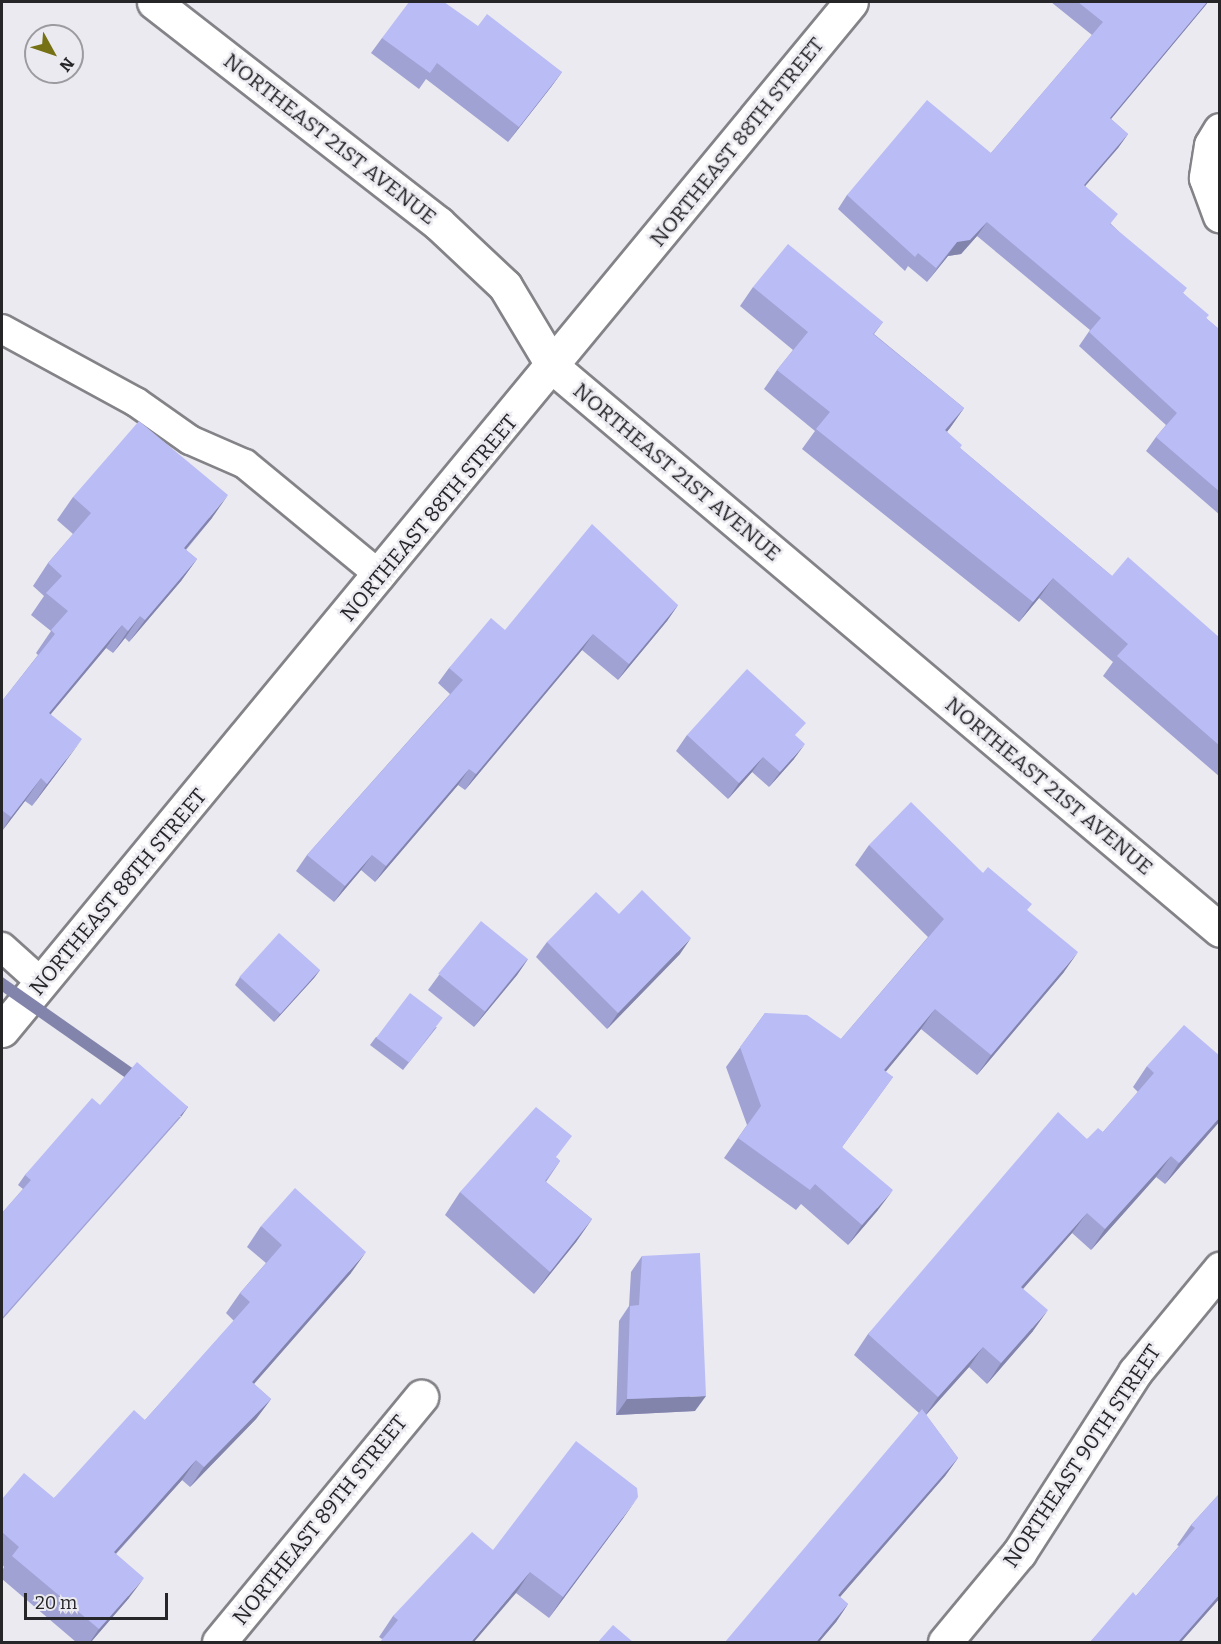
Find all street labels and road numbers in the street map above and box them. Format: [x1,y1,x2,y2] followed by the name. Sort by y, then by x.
[645,32,829,252] street label: NORTHEAST 88TH STREET
[219,48,441,230] street label: NORTHEAST 21ST AVENUE
[568,378,786,566] street label: NORTHEAST 21ST AVENUE
[335,410,523,626] street label: NORTHEAST 88TH STREET
[940,692,1158,880] street label: NORTHEAST 21ST AVENUE
[24,784,212,1000] street label: NORTHEAST 88TH STREET
[998,1340,1166,1572] street label: NORTHEAST 90TH STREET
[228,1410,412,1630] street label: NORTHEAST 89TH STREET

